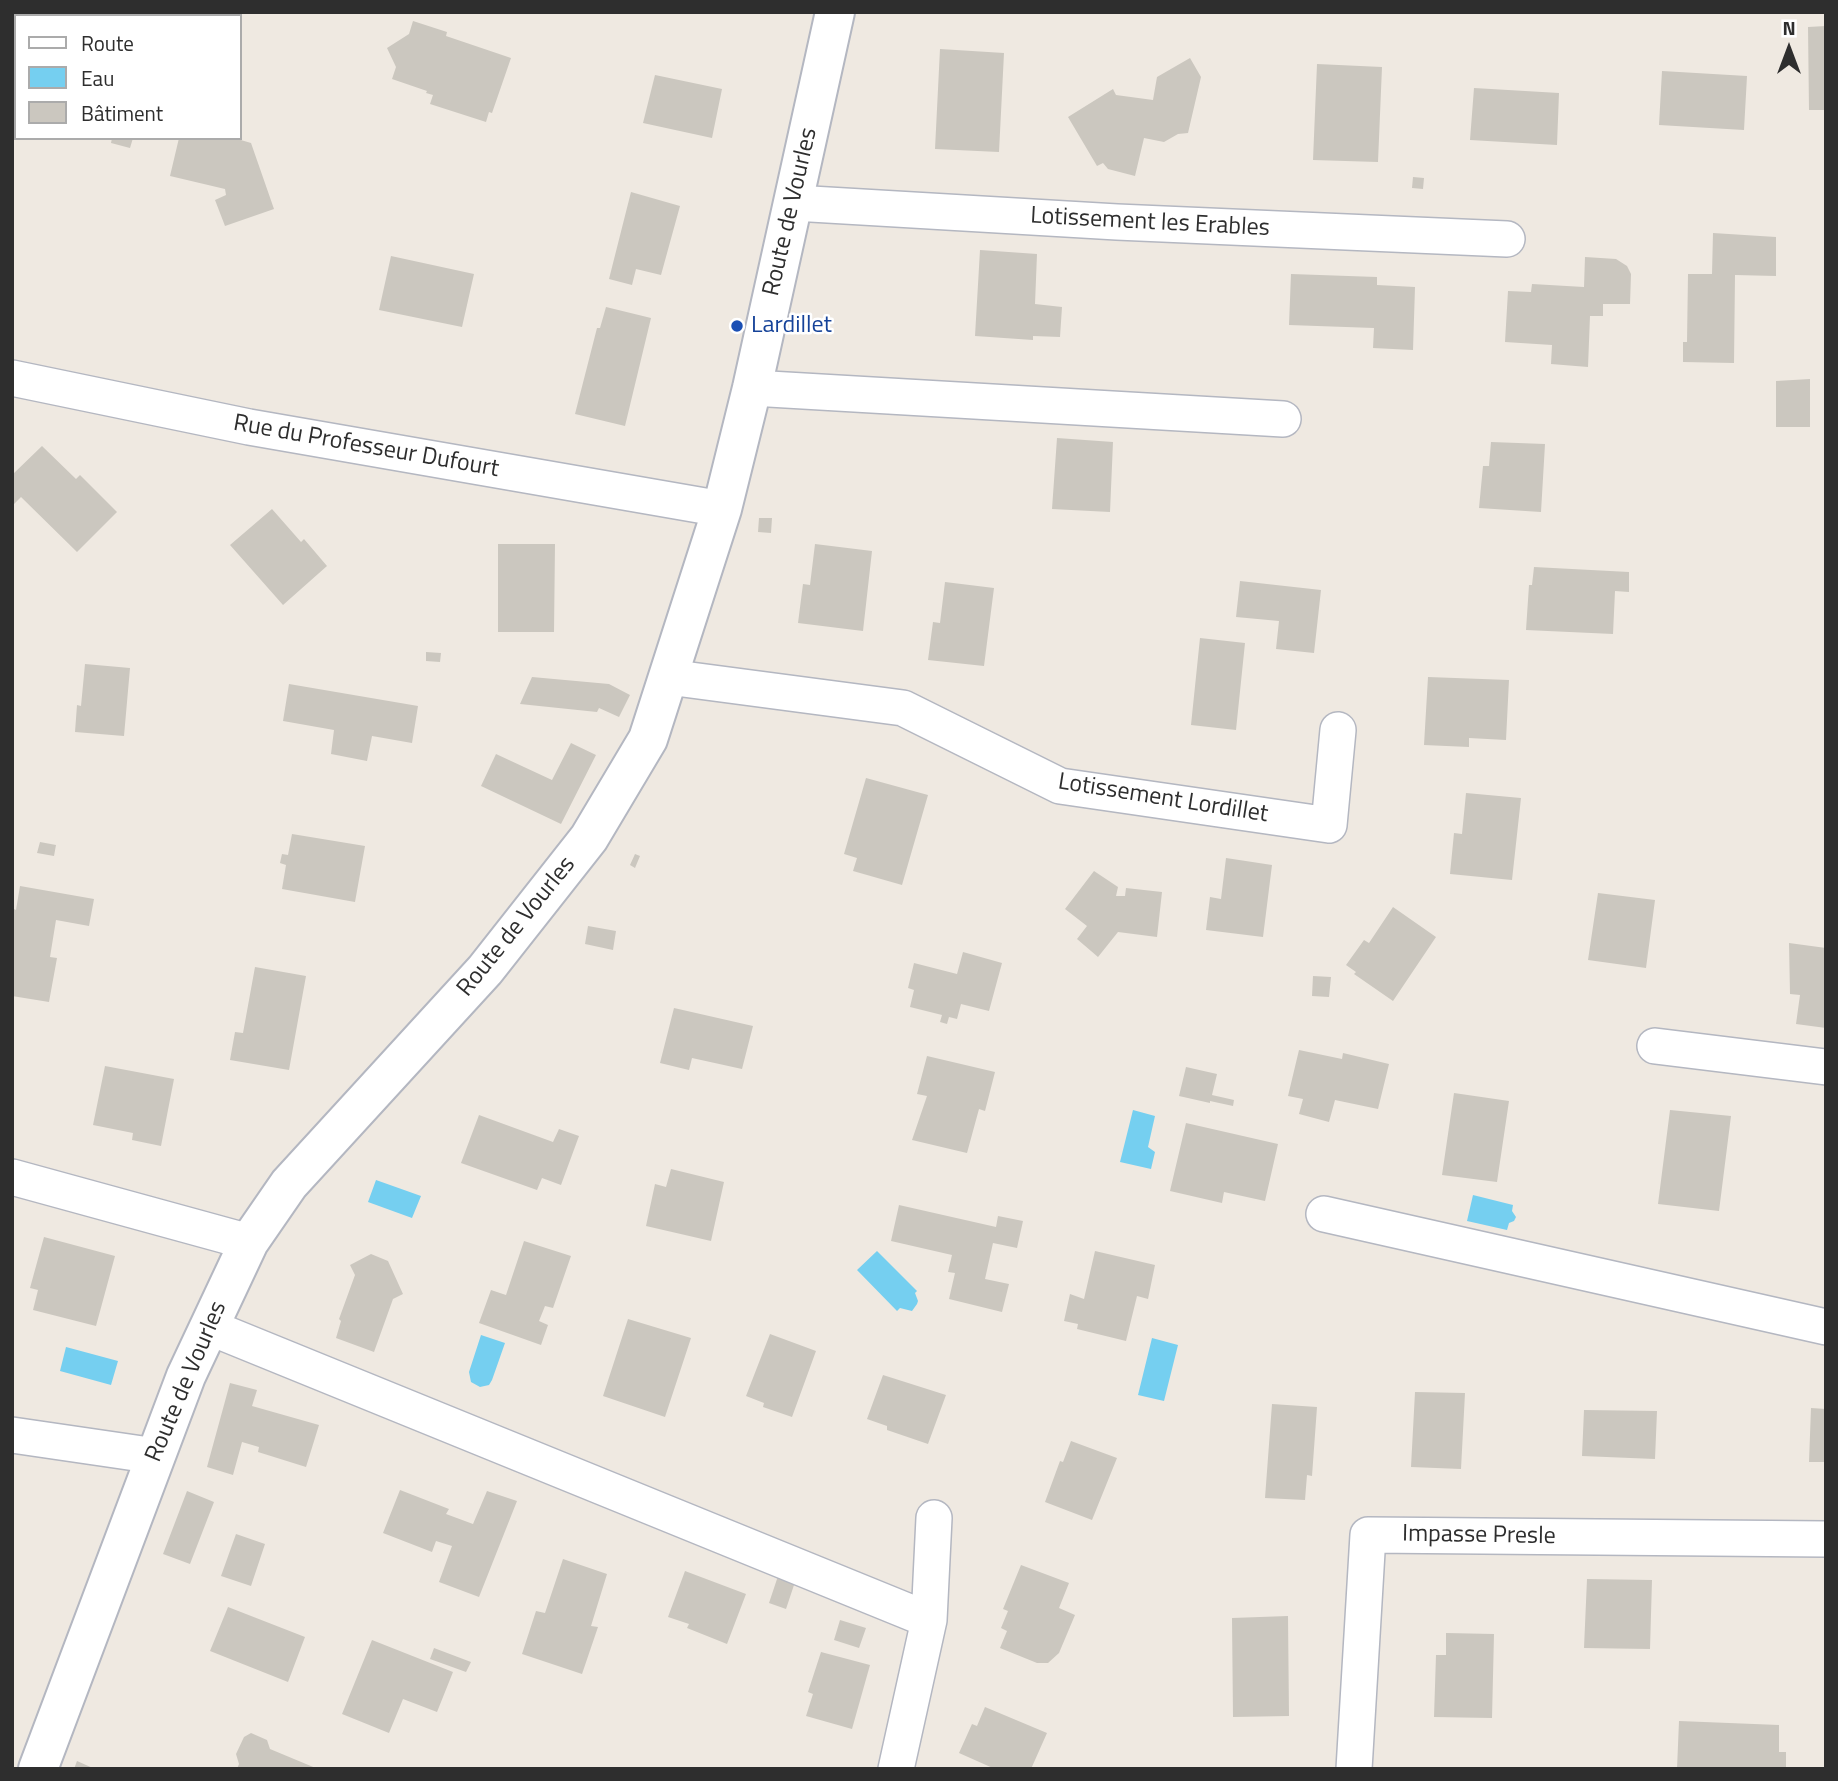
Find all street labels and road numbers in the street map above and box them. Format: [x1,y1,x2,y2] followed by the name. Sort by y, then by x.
[758,125,824,299] street label: Route de Vourles
[1029,202,1271,244] street label: Lotissement les Erables
[231,409,501,485] street label: Rue du Professeur Dufourt
[1056,768,1270,830] street label: Lotissement Lordillet
[452,851,582,1003] street label: Route de Vourles
[140,1297,234,1467] street label: Route de Vourles
[1402,1520,1556,1552] street label: Impasse Presle

